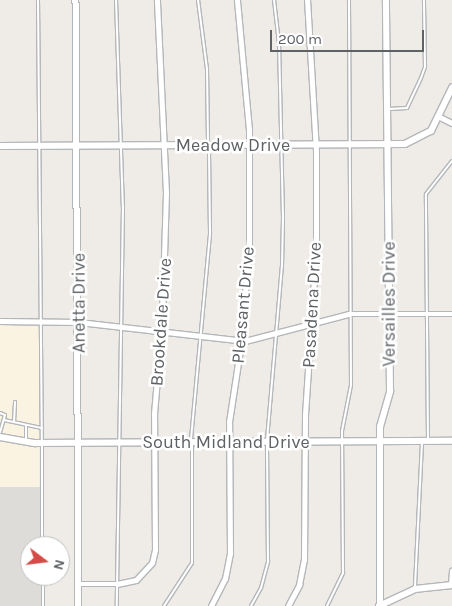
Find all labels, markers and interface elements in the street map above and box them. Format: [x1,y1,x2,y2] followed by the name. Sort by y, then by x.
[272,20,426,52] scale bar
[278,30,322,48] text: 200 m
[176,134,290,156] street label: Meadow Drive
[298,241,326,369] street label: Pasadena Drive
[378,241,400,367] street label: Versailles Drive
[227,246,259,364] street label: Pleasant Drive
[68,253,90,353] street label: Anetta Drive
[146,257,176,387] street label: Brookdale Drive
[142,431,310,453] street label: South Midland Drive
[20,536,70,586] north arrow
[49,558,69,572] text: N

